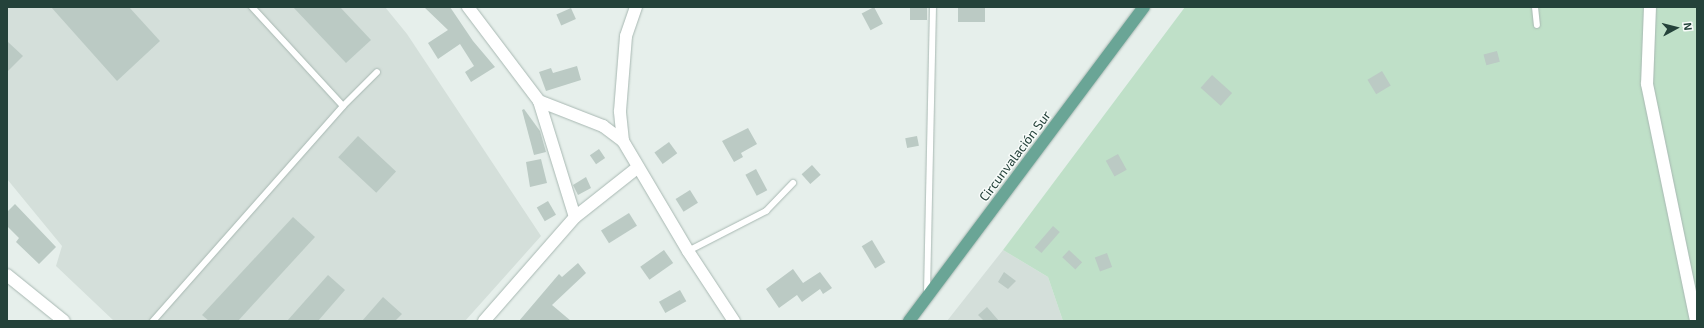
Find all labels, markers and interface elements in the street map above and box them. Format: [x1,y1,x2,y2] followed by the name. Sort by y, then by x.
[1656,8,1696,48] north arrow
[1681,22,1695,31] text: N
[976,108,1054,204] street label: Circunvalación Sur

